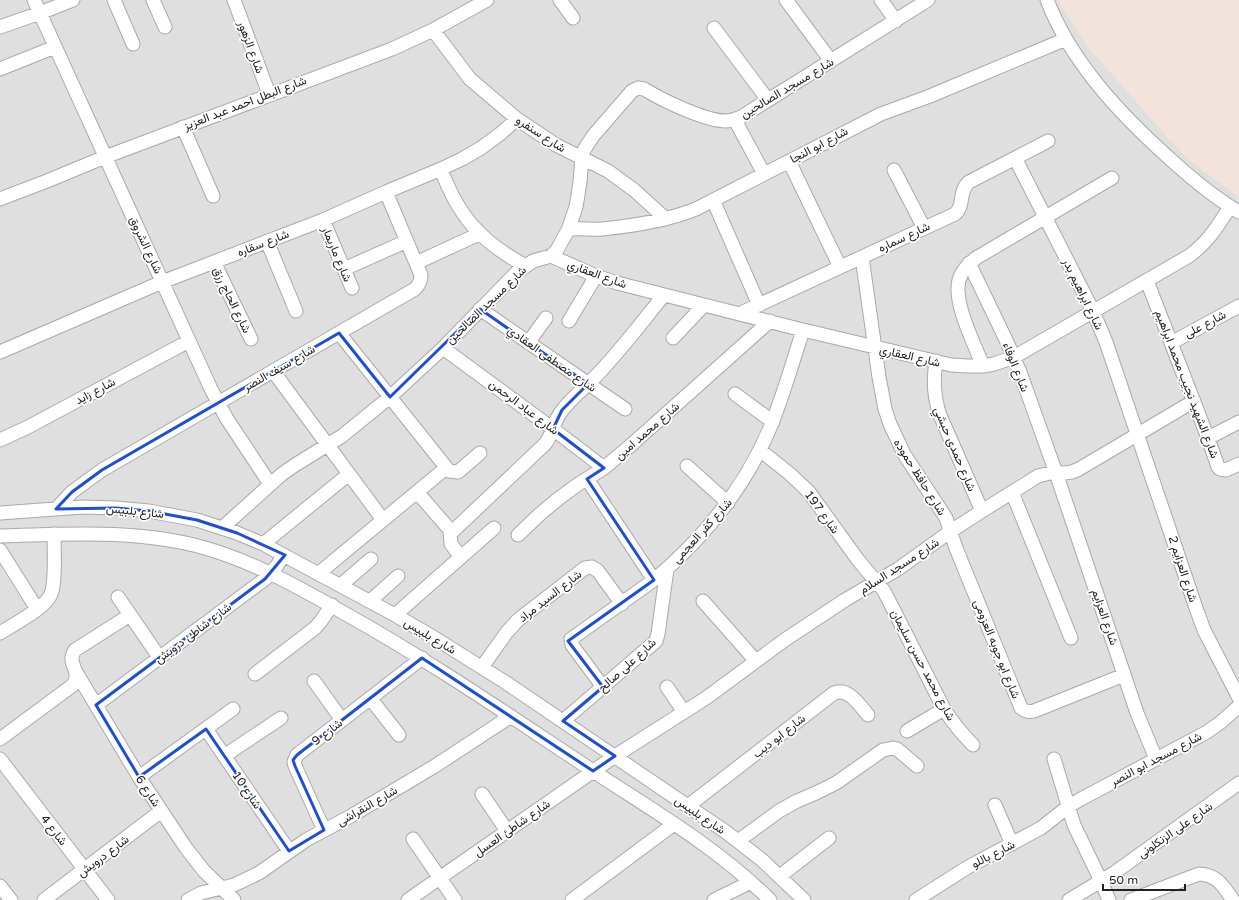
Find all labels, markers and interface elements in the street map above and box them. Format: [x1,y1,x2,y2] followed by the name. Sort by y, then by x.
[233,18,267,76] street label: شارع الزهور
[738,55,837,123] street label: شارع مسجد الصالحين
[181,73,309,135] street label: شارع البطل احمد عبد العزيز
[512,113,569,157] street label: شارع سنفرو
[788,124,851,168] street label: شارع ابو النجا
[125,214,165,277] street label: شارع الشروق
[876,219,933,257] street label: شارع سماره
[317,223,355,285] street label: شارع ماريمار
[235,227,292,261] street label: شارع سقاره
[1057,255,1106,333] street label: شارع ابراهيم بدر
[564,257,629,294] street label: شارع العقاري
[443,263,530,348] street label: شارع مسجد الصالحين
[208,265,254,336] street label: شارع الحاج رزق
[1182,307,1229,343] street label: شارع على
[1150,308,1222,461] street label: شارع الشهيد نجيب محمد ابراهيم
[503,323,599,397] street label: شارع مصطفى العقادي
[998,340,1032,395] street label: شارع الوفاء
[240,342,318,396] street label: شارع سيف النصر
[878,342,942,373] street label: شارع العقاري
[73,375,118,409] street label: شارع زايد
[485,376,561,439] street label: شارع عباد الرحمن
[612,399,683,464] street label: شارع محمد امين
[928,405,979,494] street label: شارع حمدى حبشي
[889,436,949,519] street label: شارع حافظ حموده
[800,488,842,537] street label: شارع 197
[669,496,736,568] street label: شارع كفر العجمى
[105,501,165,523] street label: شارع بلبيس
[1164,534,1200,605] street label: شارع العزايم 2
[857,535,943,599] street label: شارع مسجد السلام
[516,567,586,627] street label: شارع السيد مراد
[1087,587,1121,647] street label: شارع العزايم
[969,597,1023,701] street label: شارع ابو جوبه العزومى
[152,600,235,668] street label: شارع شاطئ درويش
[886,607,958,724] street label: شارع محمد حسن سليمان
[401,615,458,659] street label: شارع بلبيس
[595,635,660,696] street label: شارع على صالح
[750,711,809,762] street label: شارع ابو ديب
[309,716,346,750] street label: شارع 9
[1107,729,1205,791] street label: شارع مسجد ابو النصر
[228,769,265,813] street label: شارع 10
[131,773,163,810] street label: شارع 6
[334,783,401,831] street label: شارع النقراشى
[671,793,728,839] street label: شارع بلبيس
[471,796,554,861] street label: شارع شاطئ العسل
[1135,799,1216,863] street label: شارع على الزنكلونى
[36,812,70,849] street label: شارع 4
[74,832,133,881] street label: شارع درويش
[969,837,1018,873] street label: شارع باللو
[1103,866,1185,892] scale bar
[1109,873,1138,887] text: 50 m

